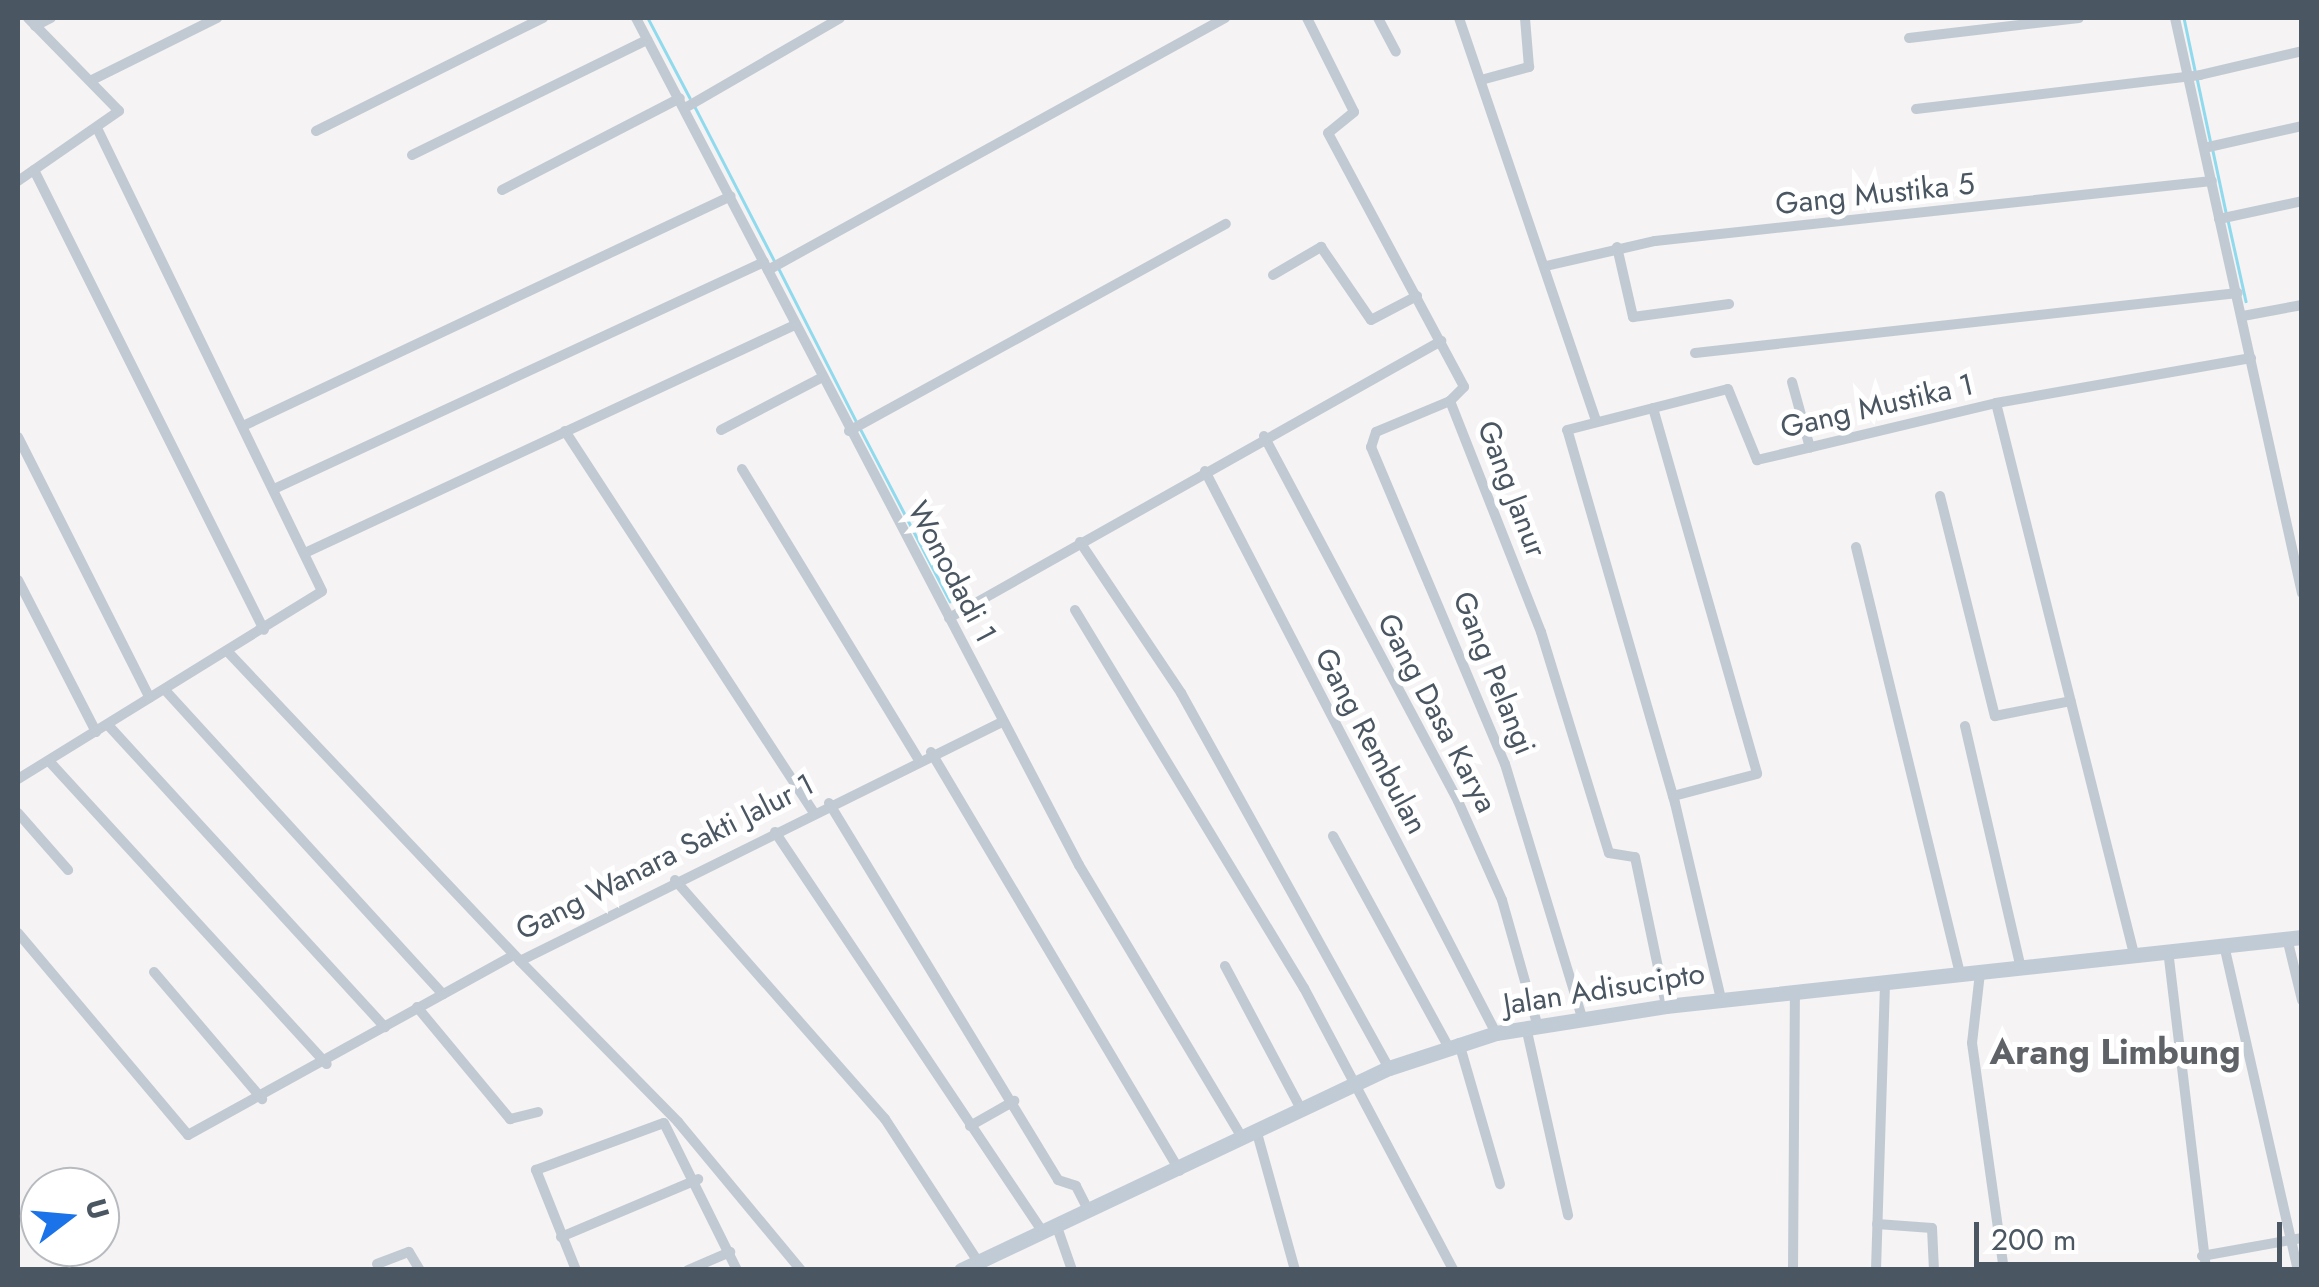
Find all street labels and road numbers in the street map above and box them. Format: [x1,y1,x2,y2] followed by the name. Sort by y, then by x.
[1774,166,1976,222] street label: Gang Mustika 5
[1777,366,1977,446] street label: Gang Mustika 1
[1470,416,1554,562] street label: Gang Janur
[900,495,1004,649] street label: Wonodadi 1
[1445,586,1543,760] street label: Gang Pelangi
[1369,607,1505,819] street label: Gang Dasa Karya
[1307,642,1435,840] street label: Gang Rembulan
[510,766,820,948] street label: Gang Wanara Sakti Jalur 1
[1501,955,1707,1023] street label: Jalan Adisucipto

